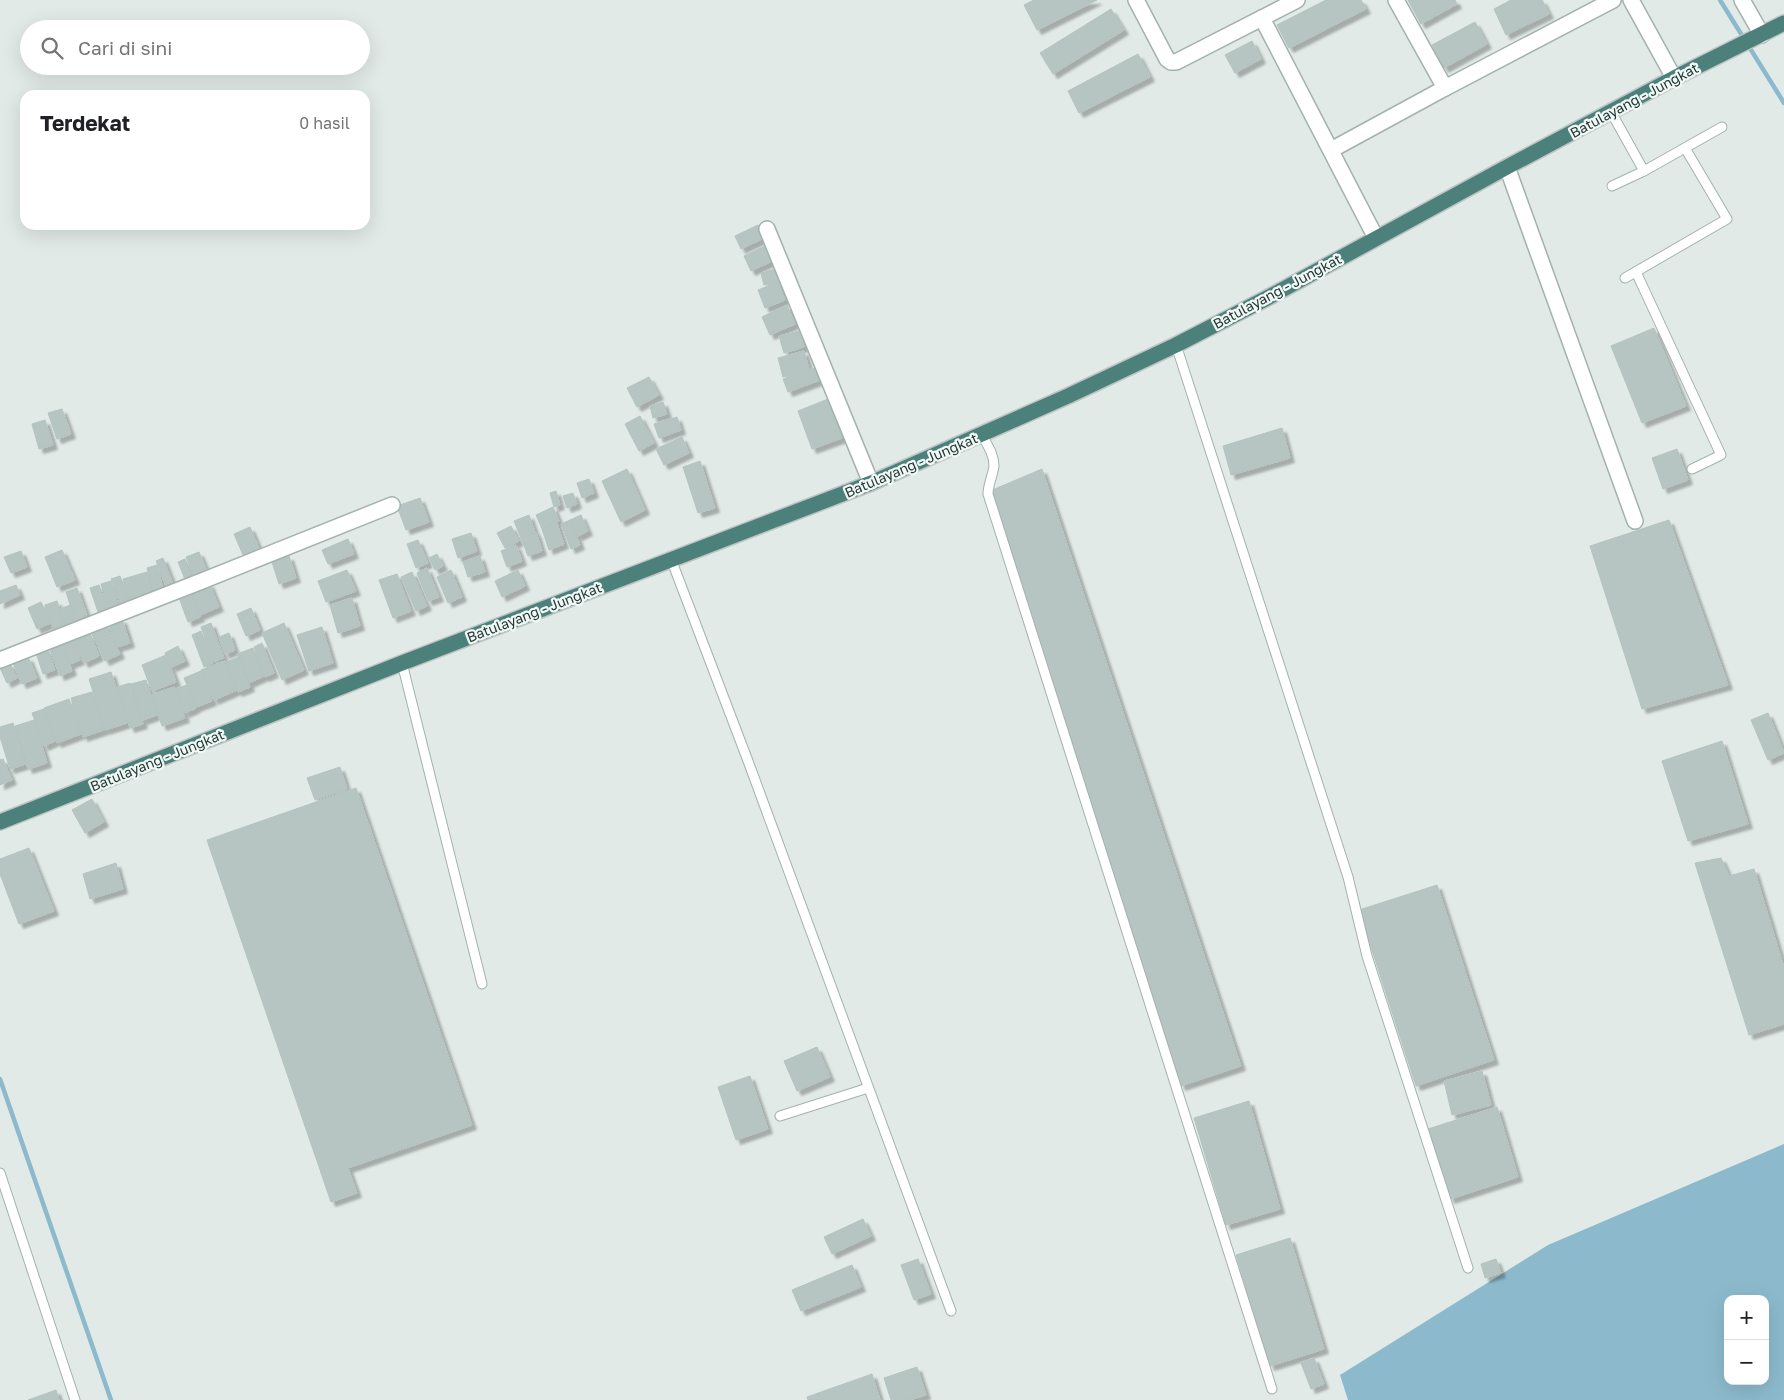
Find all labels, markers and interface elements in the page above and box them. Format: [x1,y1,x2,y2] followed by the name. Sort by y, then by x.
[20,20,370,75] search box
[38,34,66,62] icon: search
[78,36,172,59] text: Cari di sini
[1567,59,1701,141] street label: Batulayang - Jungkat
[40,110,130,136] text: Terdekat
[299,113,350,133] text: 0 hasil
[1210,250,1344,332] street label: Batulayang - Jungkat
[842,429,980,501] street label: Batulayang - Jungkat
[464,578,604,646] street label: Batulayang - Jungkat
[88,725,226,795] street label: Batulayang - Jungkat
[1724,1295,1769,1385] map controls
[1724,1295,1769,1340] button: +
[1724,1340,1769,1385] button: −

